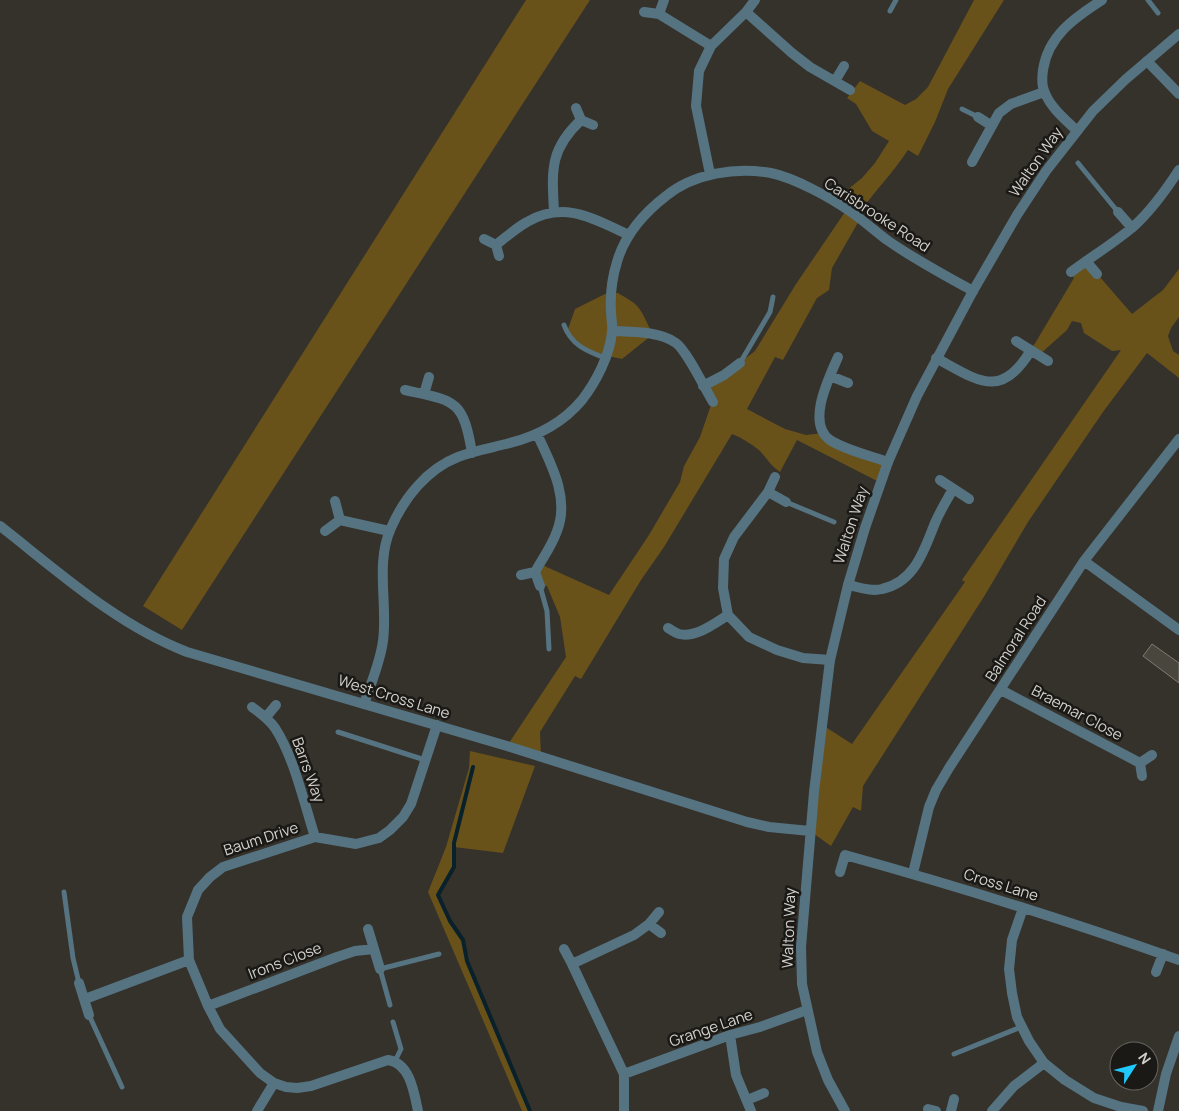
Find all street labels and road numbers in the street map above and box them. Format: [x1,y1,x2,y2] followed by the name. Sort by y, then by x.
[1004,123,1067,201] street label: Walton Way
[820,172,934,257] street label: Carisbrooke Road
[828,483,873,567] street label: Walton Way
[980,592,1051,686] street label: Balmoral Road
[336,670,453,724] street label: West Cross Lane
[1028,680,1127,745] street label: Braemar Close
[287,734,330,805] street label: Barrs Way
[221,817,301,860] street label: Baum Drive
[961,863,1041,906] street label: Cross Lane
[777,887,800,969] street label: Walton Way
[245,937,325,984] street label: Irons Close
[666,1003,756,1052] street label: Grange Lane

